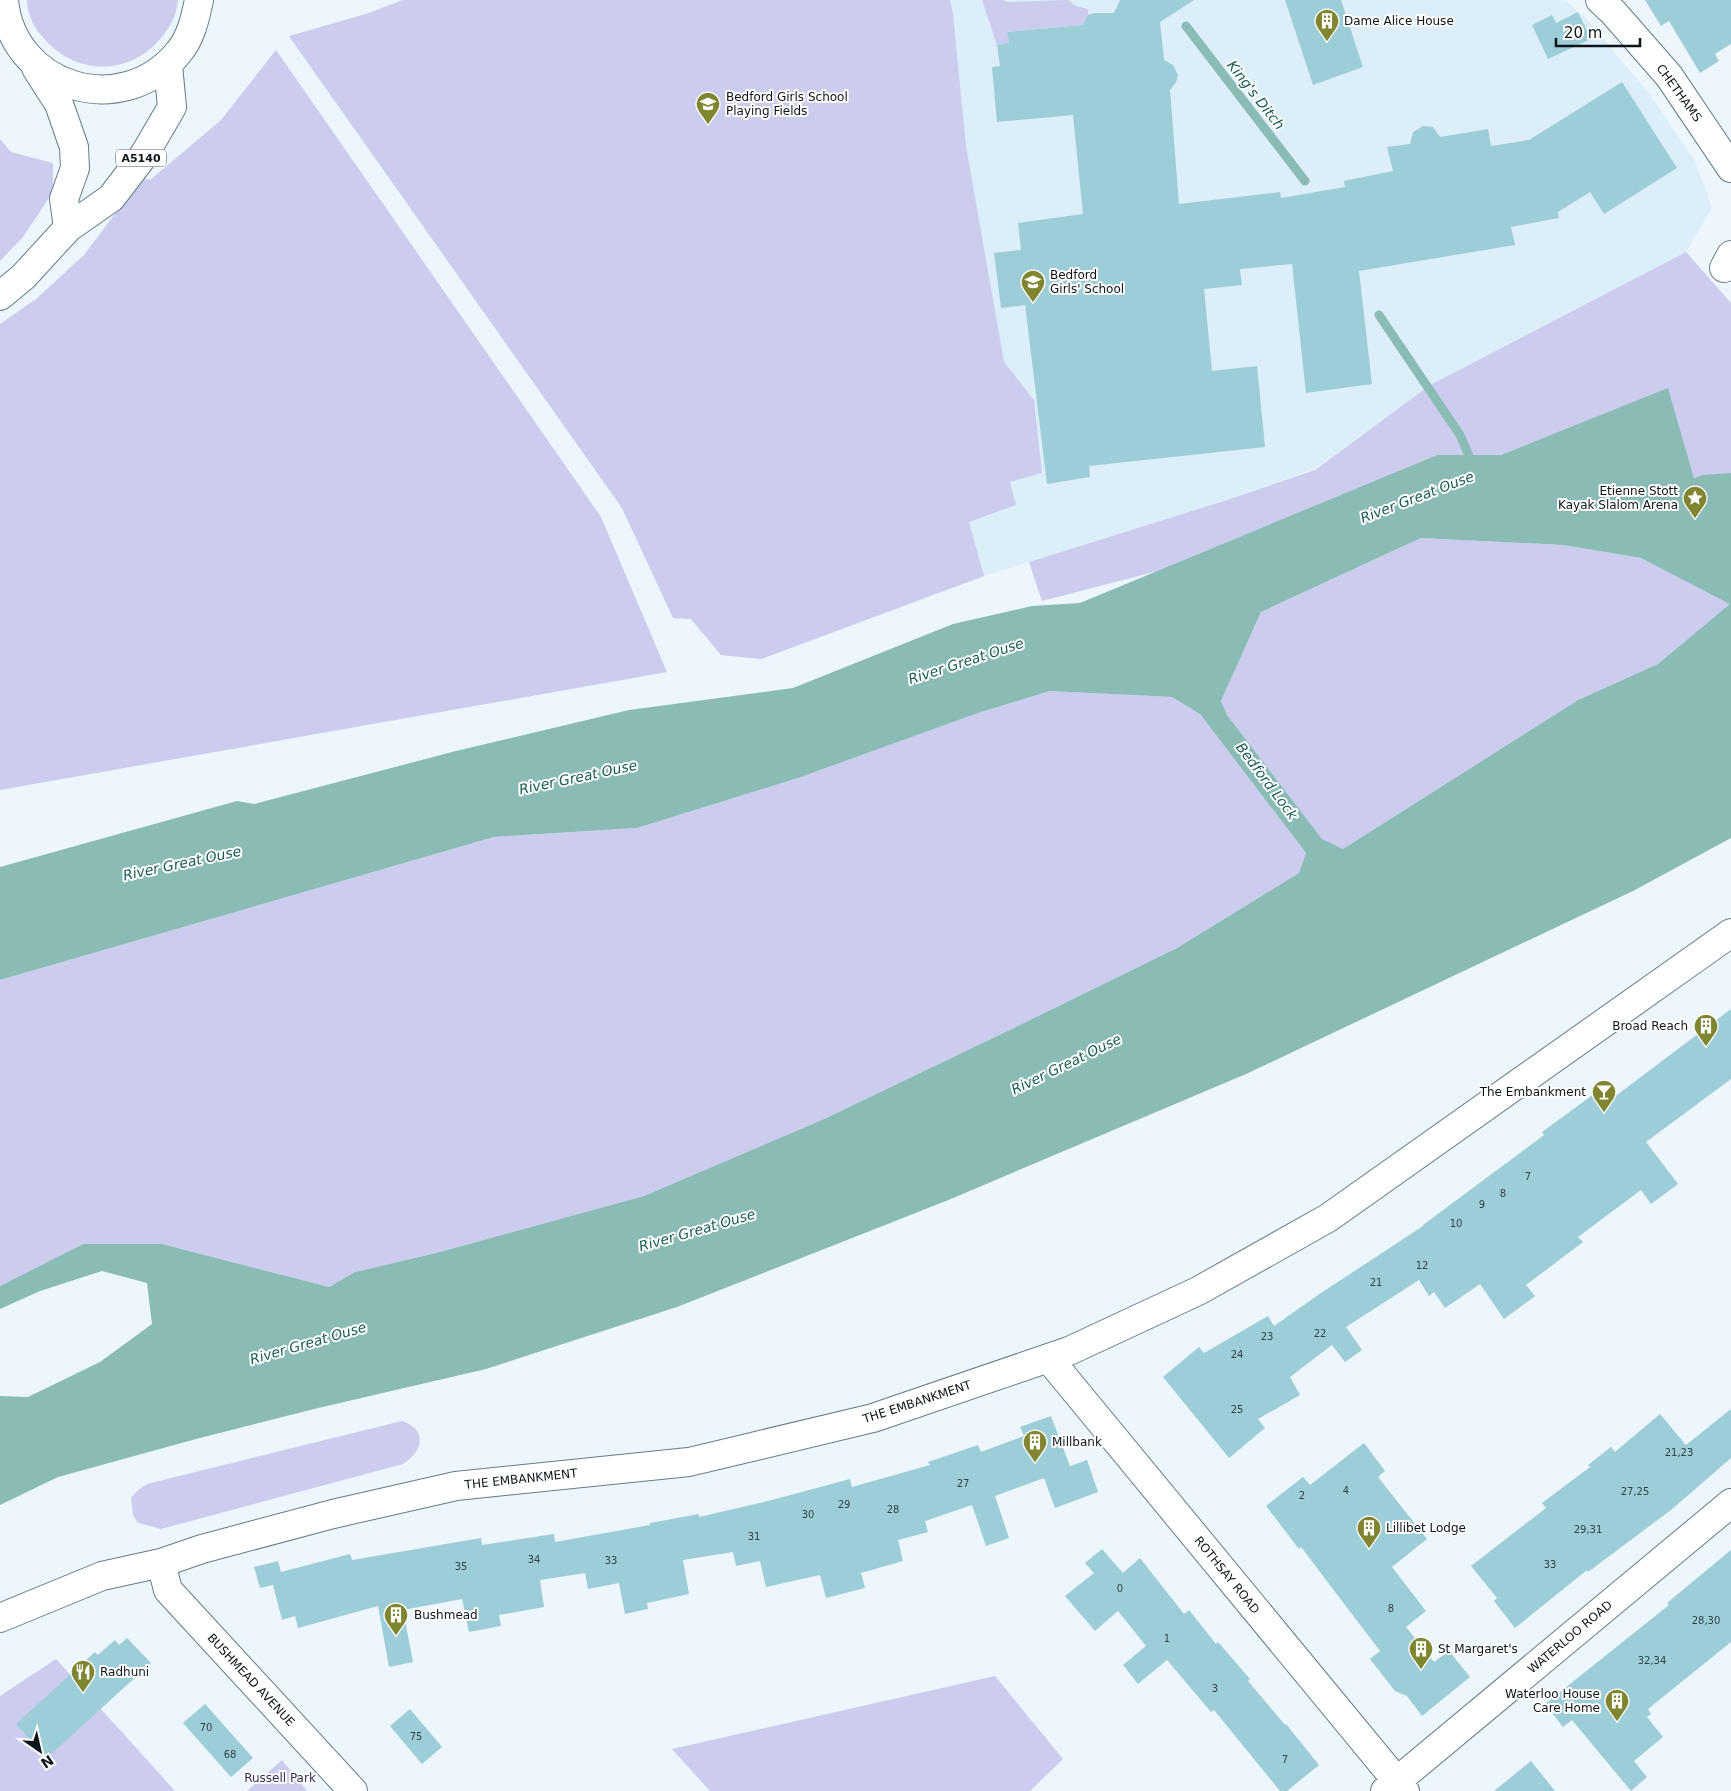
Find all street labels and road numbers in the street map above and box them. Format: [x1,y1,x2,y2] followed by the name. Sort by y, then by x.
[1653,62,1705,124] street label: CHETHAMS
[116,150,166,167] road number: A5140
[860,1378,974,1426] street label: THE EMBANKMENT
[463,1466,579,1492] street label: THE EMBANKMENT
[1192,1534,1262,1616] street label: ROTHSAY ROAD
[1525,1598,1615,1676] street label: WATERLOO ROAD
[204,1631,298,1729] street label: BUSHMEAD AVENUE

